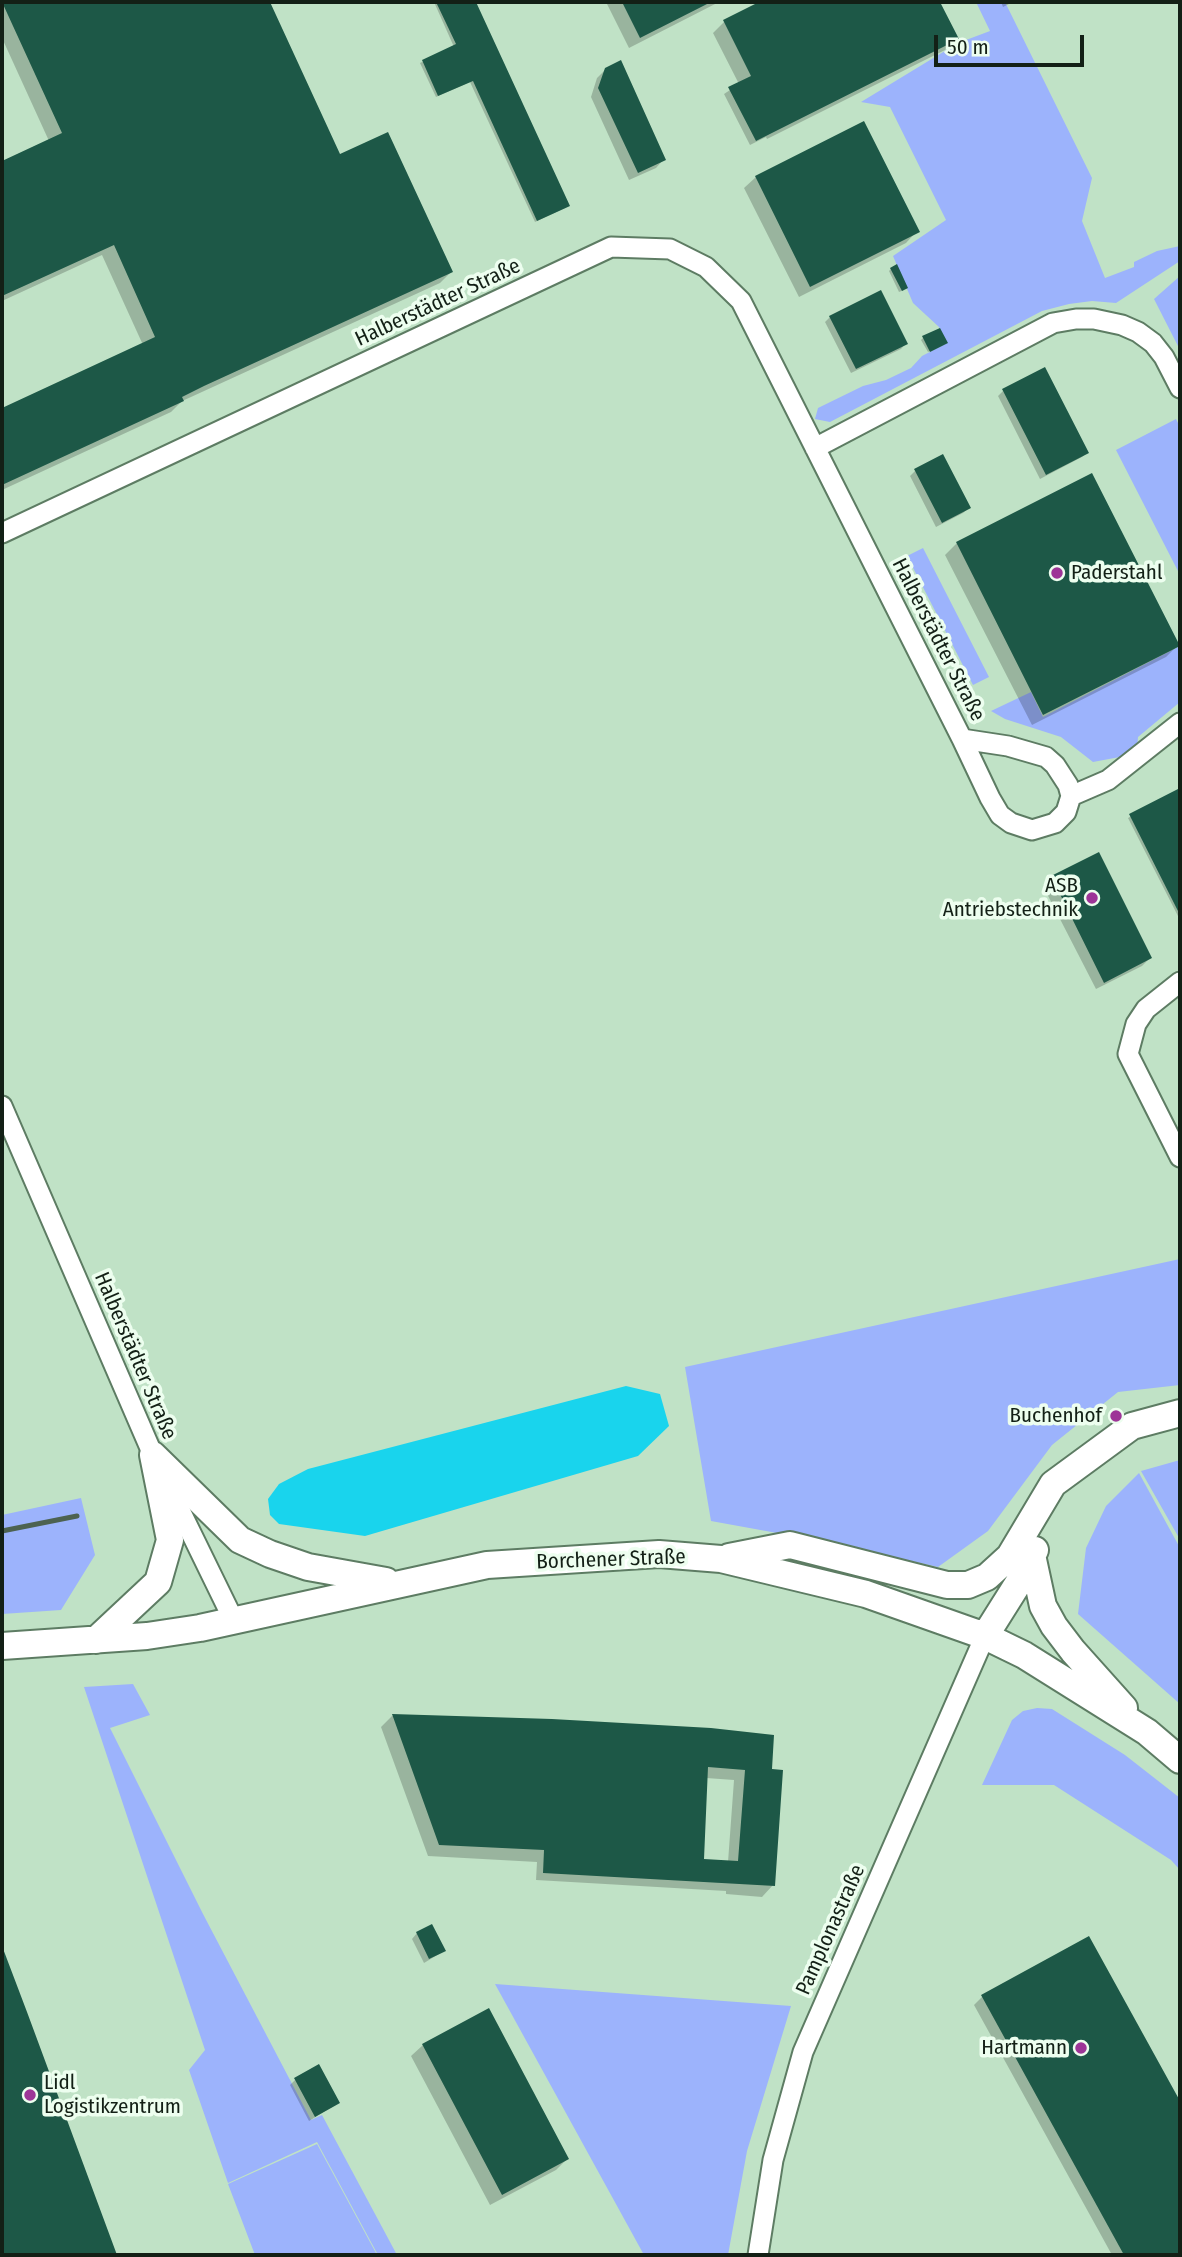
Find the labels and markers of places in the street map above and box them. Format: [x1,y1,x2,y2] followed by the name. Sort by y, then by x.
[1071,560,1162,586] place label: Paderstahl
[1049,565,1065,581] marker: Paderstahl
[943,873,1078,923] place label: ASB Antriebstechnik
[1084,890,1100,906] marker: ASB Antriebstechnik
[1009,1403,1102,1429] place label: Buchenhof
[1108,1408,1124,1424] marker: Buchenhof
[981,2035,1067,2061] place label: Hartmann
[1073,2040,1089,2056] marker: Hartmann
[44,2070,181,2120] place label: Lidl Logistikzentrum
[22,2087,38,2103] marker: Lidl Logistikzentrum

